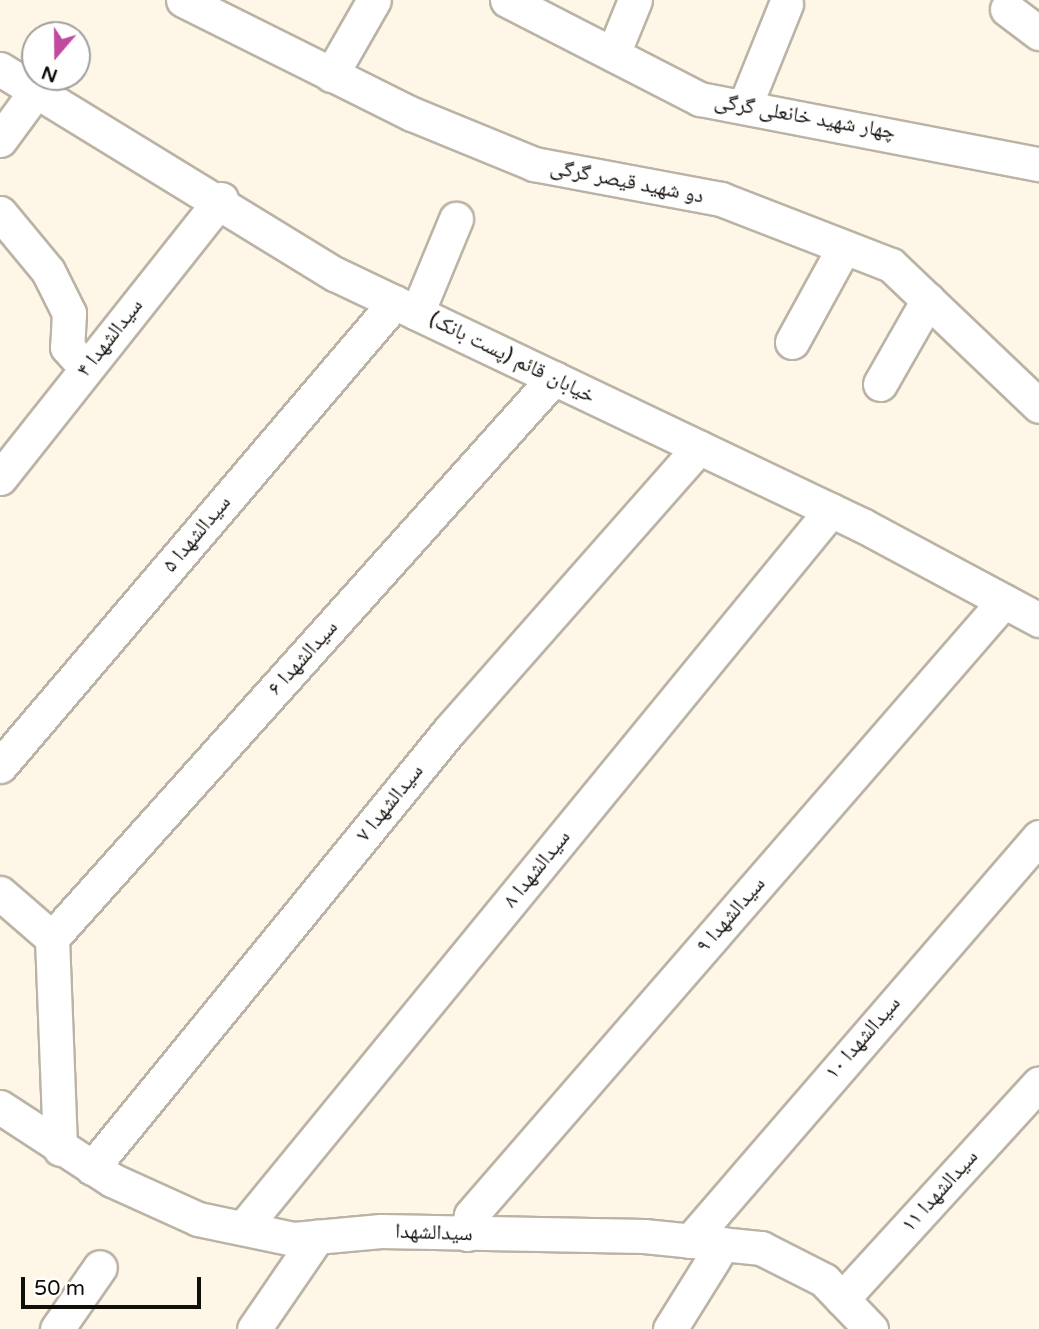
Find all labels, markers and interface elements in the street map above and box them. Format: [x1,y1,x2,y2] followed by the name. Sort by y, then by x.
[21,21,91,91] north arrow
[39,61,60,87] text: N
[712,89,898,145] street label: چهار شهید خانعلی گرگی
[548,155,706,209] street label: دو شهید قیصر گرگی
[72,294,148,382] street label: سیدالشهدا ۴
[425,307,599,409] street label: خیابان قائم (پست بانک)
[158,490,236,578] street label: سیدالشهدا ۵
[263,615,343,701] street label: سیدالشهدا ۶
[351,759,429,847] street label: سیدالشهدا ۷
[498,825,576,913] street label: سیدالشهدا ۸
[691,872,771,958] street label: سیدالشهدا ۹
[820,991,906,1085] street label: سیدالشهدا ۱۰
[897,1145,983,1237] street label: سیدالشهدا ۱۱
[395,1219,473,1247] street label: سیدالشهدا
[24,1262,205,1306] scale bar
[34,1276,85,1301] text: 50 m

